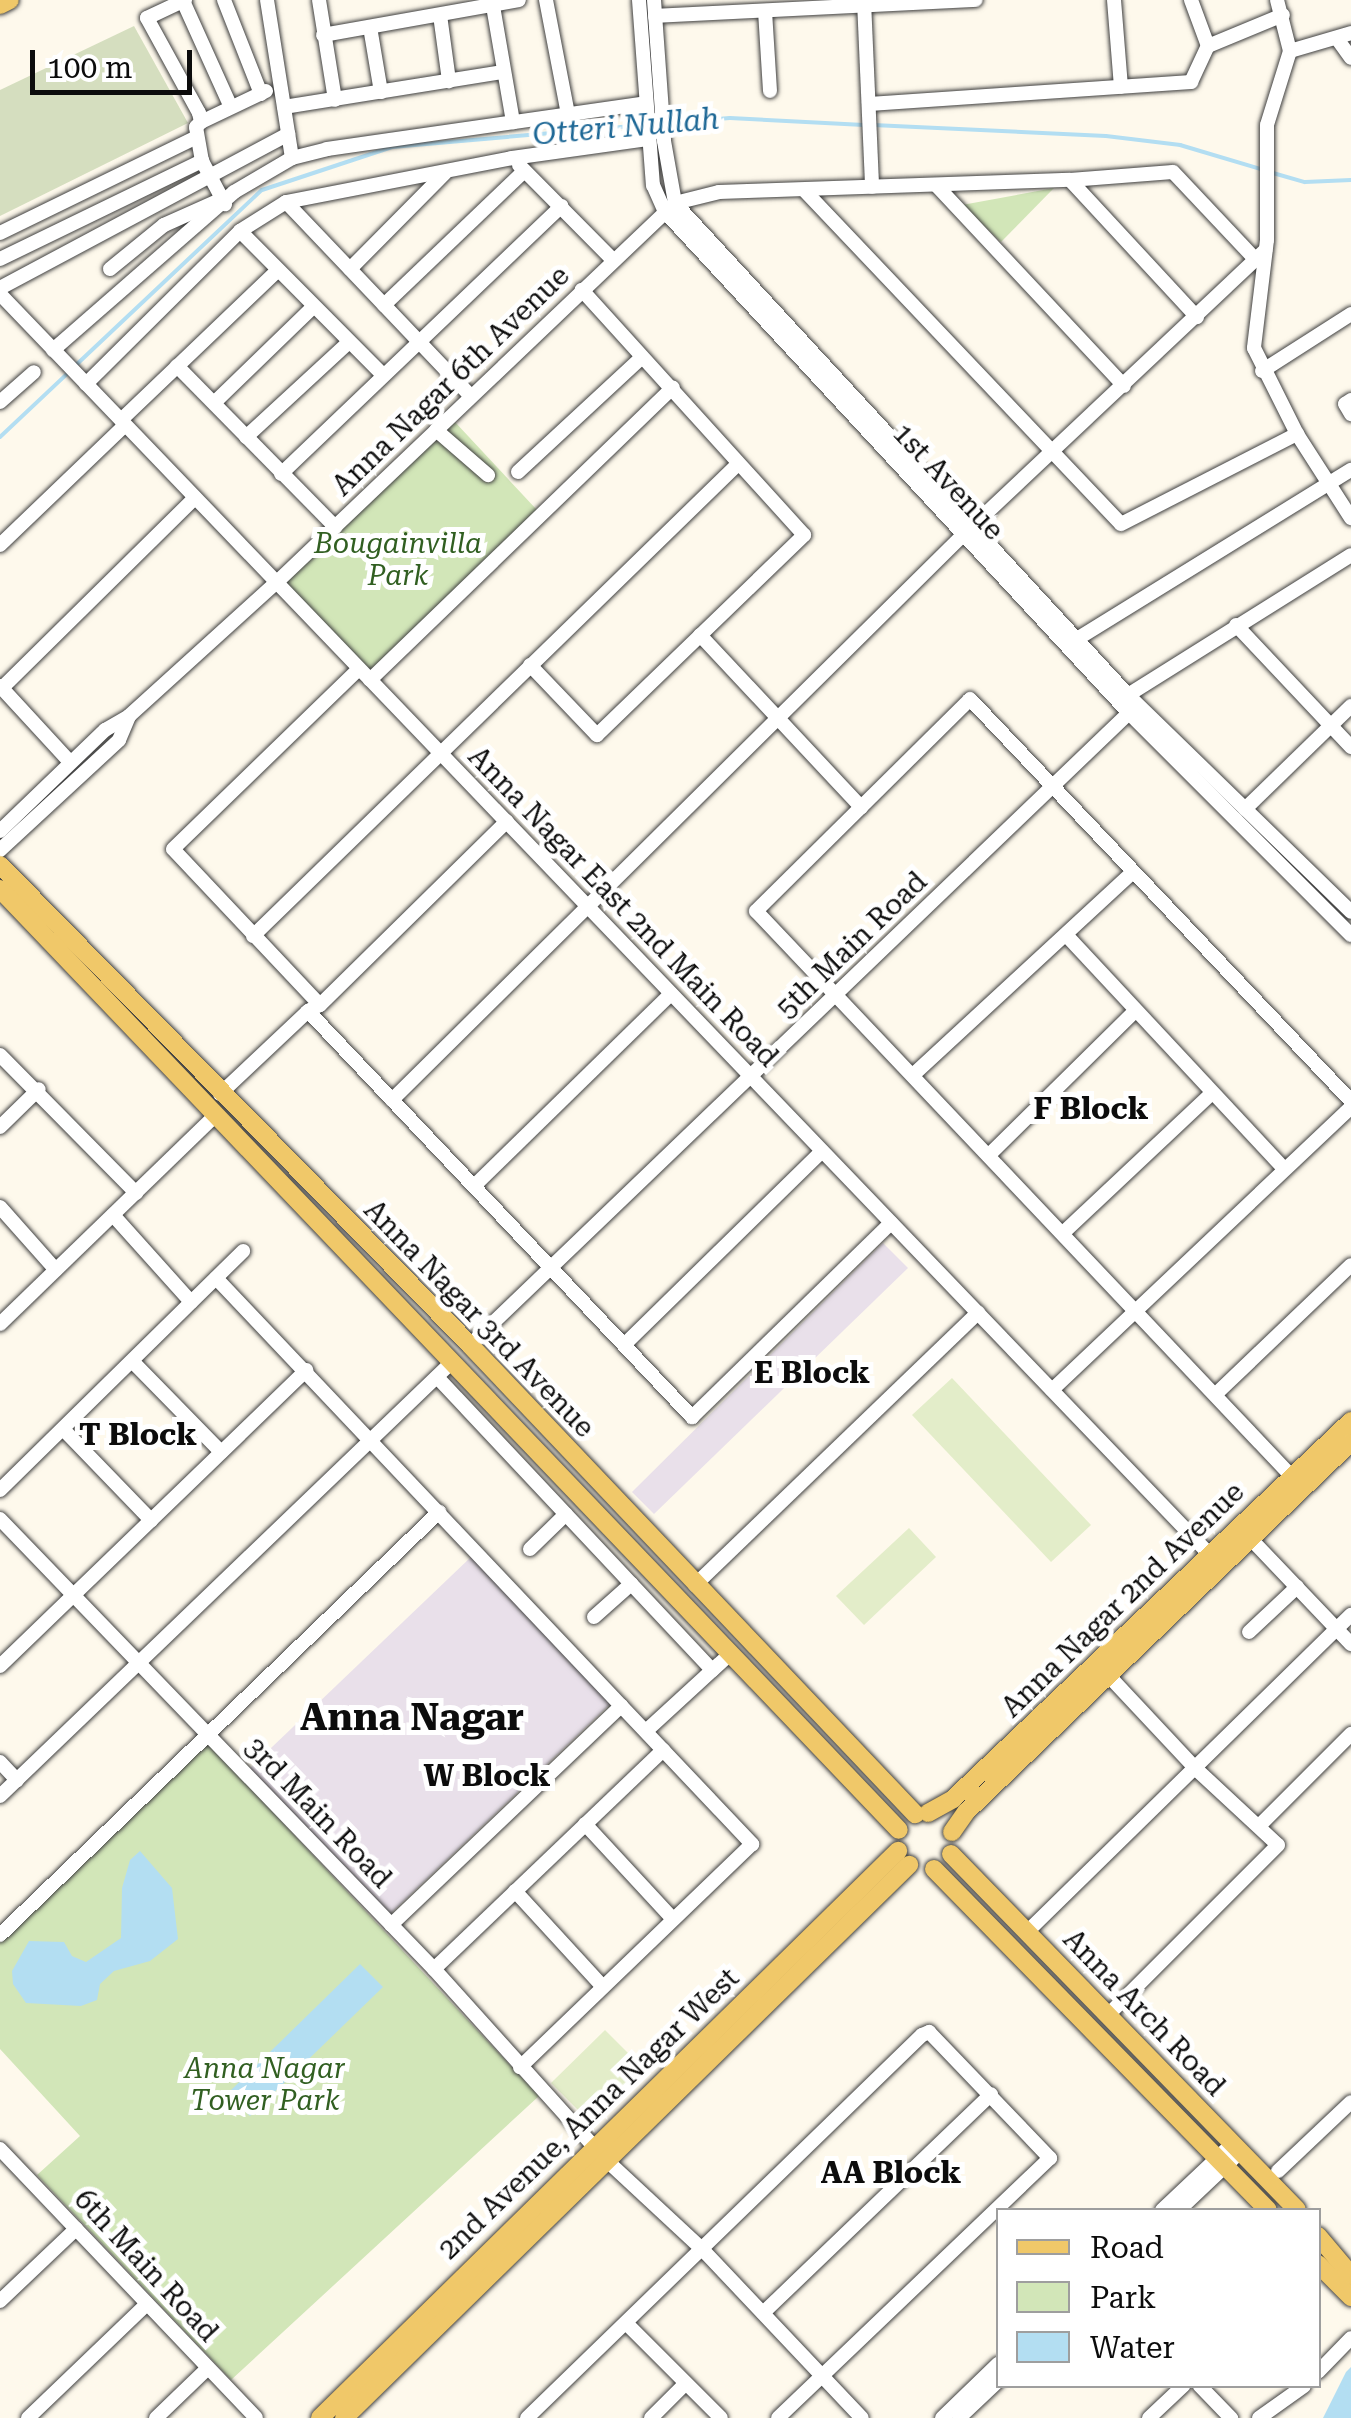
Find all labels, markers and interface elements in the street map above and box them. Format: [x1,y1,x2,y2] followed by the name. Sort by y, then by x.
[35,30,198,92] scale bar
[47,50,132,85] text: 100 m
[531,101,721,153] water label: Otteri Nullah
[326,259,576,503] street label: Anna Nagar 6th Avenue
[886,417,1010,547] street label: 1st Avenue
[314,527,482,593] park label: Bougainvilla Park
[461,740,785,1074] street label: Anna Nagar East 2nd Main Road
[770,865,934,1025] street label: 5th Main Road
[1034,1091,1148,1127] district label: F Block
[357,1193,601,1445] street label: Anna Nagar 3rd Avenue
[754,1355,870,1391] district label: E Block
[79,1417,197,1453] district label: T Block
[995,1476,1251,1724] street label: Anna Nagar 2nd Avenue
[300,1695,524,1741] district label: Anna Nagar
[238,1731,398,1895] street label: 3rd Main Road
[423,1758,551,1794] district label: W Block
[1056,1923,1232,2103] street label: Anna Arch Road
[432,1962,746,2266] street label: 2nd Avenue, Anna Nagar West
[184,2052,346,2118] park label: Anna Nagar Tower Park
[821,2155,961,2191] district label: AA Block
[67,2183,225,2349] street label: 6th Main Road
[996,2208,1321,2388] legend
[1090,2230,1164,2265] text: Road
[1090,2280,1156,2315] text: Park
[1090,2330,1175,2365] text: Water

